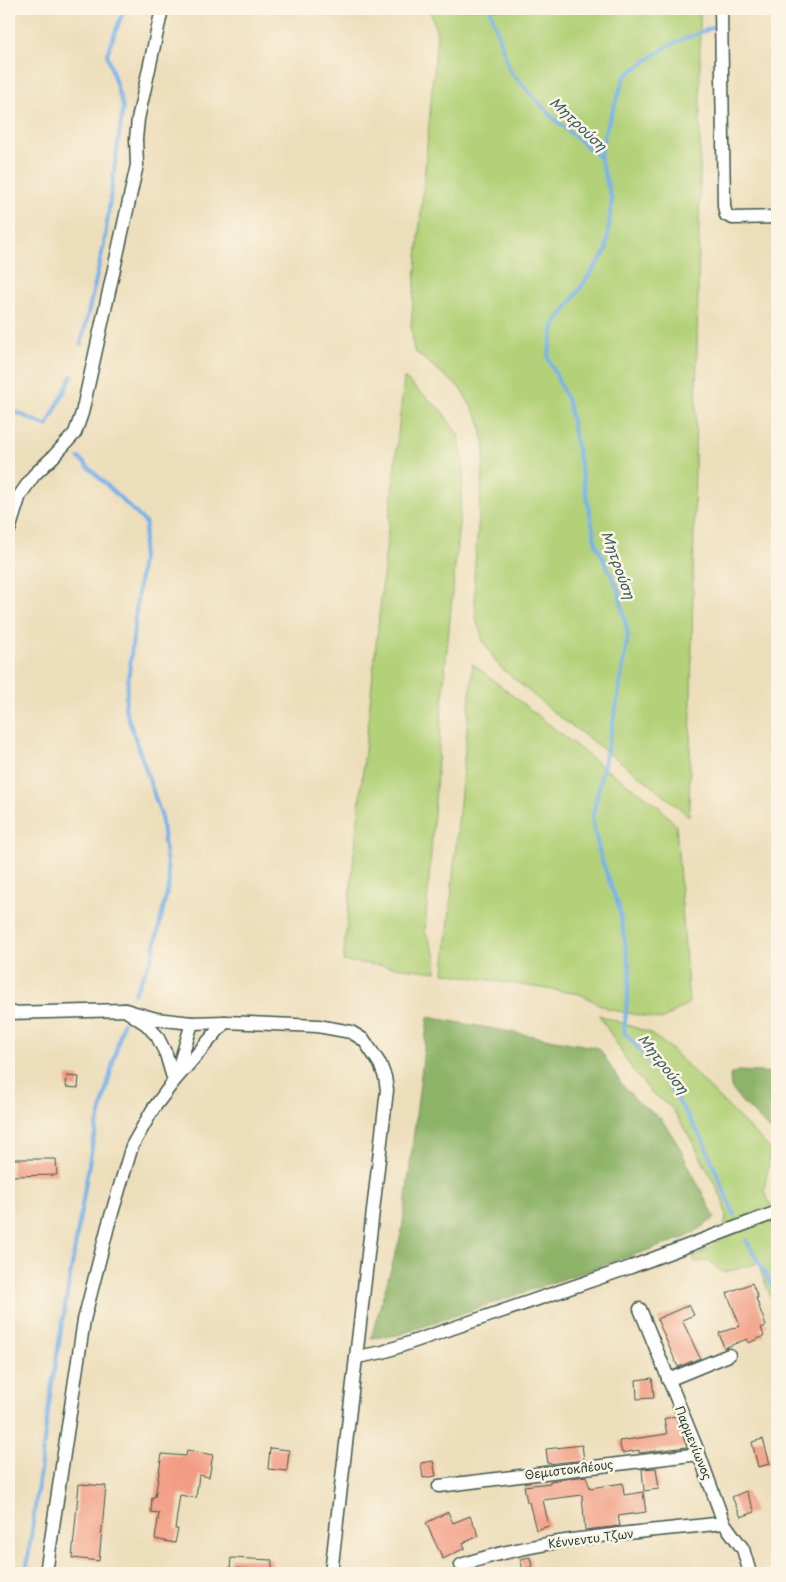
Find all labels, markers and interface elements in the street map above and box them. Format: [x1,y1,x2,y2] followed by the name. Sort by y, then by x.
[545,92,612,156] water label: Μητρούση
[596,528,641,603] water label: Μητρούση
[633,1029,694,1099] water label: Μητρούση
[671,1403,717,1482] street label: Παρμενίωνος
[524,1455,614,1483] street label: Θεμιστοκλέους
[547,1524,635,1552] street label: Κέννεντυ Τζων

